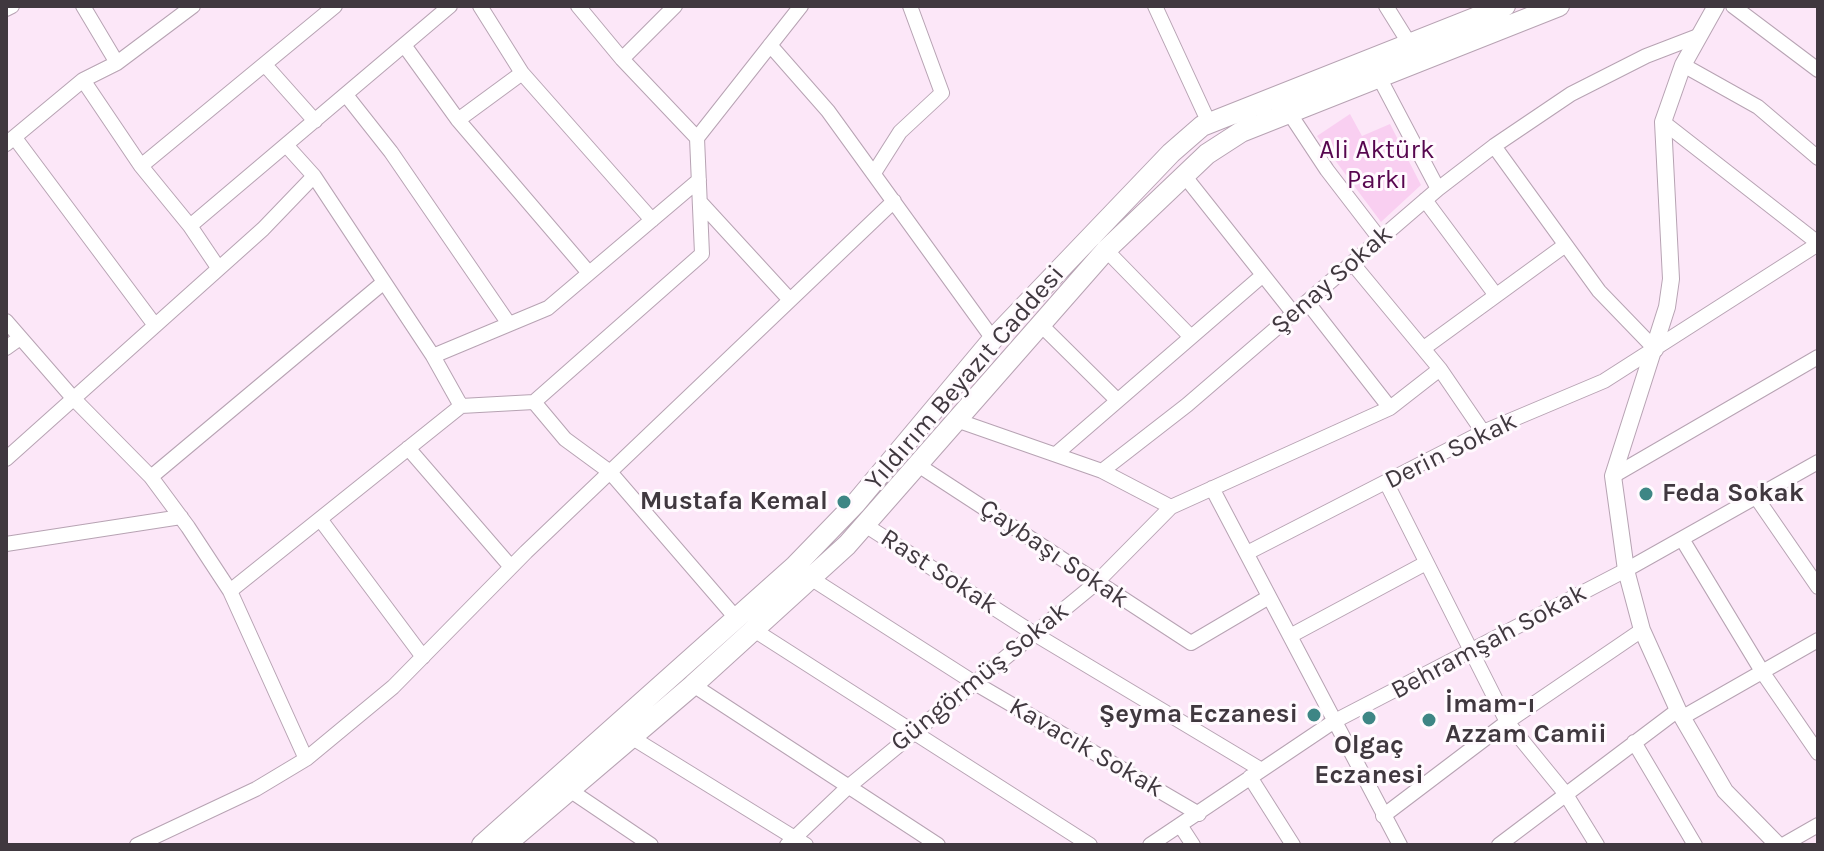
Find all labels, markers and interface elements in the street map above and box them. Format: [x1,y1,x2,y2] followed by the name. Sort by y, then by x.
[1319,135,1435,196] park label: Ali Aktürk Parkı
[1265,219,1399,341] street label: Şenay Sokak
[859,259,1071,497] street label: Yıldırım Beyazıt Caddesi
[1380,406,1522,496] street label: Derin Sokak
[1662,478,1804,510] place label: Feda Sokak
[1637,485,1655,503] marker: Feda Sokak
[640,486,828,518] place label: Mustafa Kemal
[835,493,853,511] marker: Mustafa Kemal
[973,493,1135,615] street label: Çaybaşı Sokak
[875,523,1003,621] street label: Rast Sokak
[1386,577,1592,707] street label: Behramşah Sokak
[885,596,1075,758] street label: Güngörmüş Sokak
[1445,689,1607,750] place label: İmam-ı Azzam Camii
[1003,691,1169,805] street label: Kavacık Sokak
[1099,699,1298,731] place label: Şeyma Eczanesi
[1305,706,1323,724] marker: Şeyma Eczanesi
[1360,709,1378,727] marker: Olgaç Eczanesi
[1420,711,1438,729] marker: İmam-ı Azzam Camii
[1314,730,1424,792] place label: Olgaç Eczanesi

